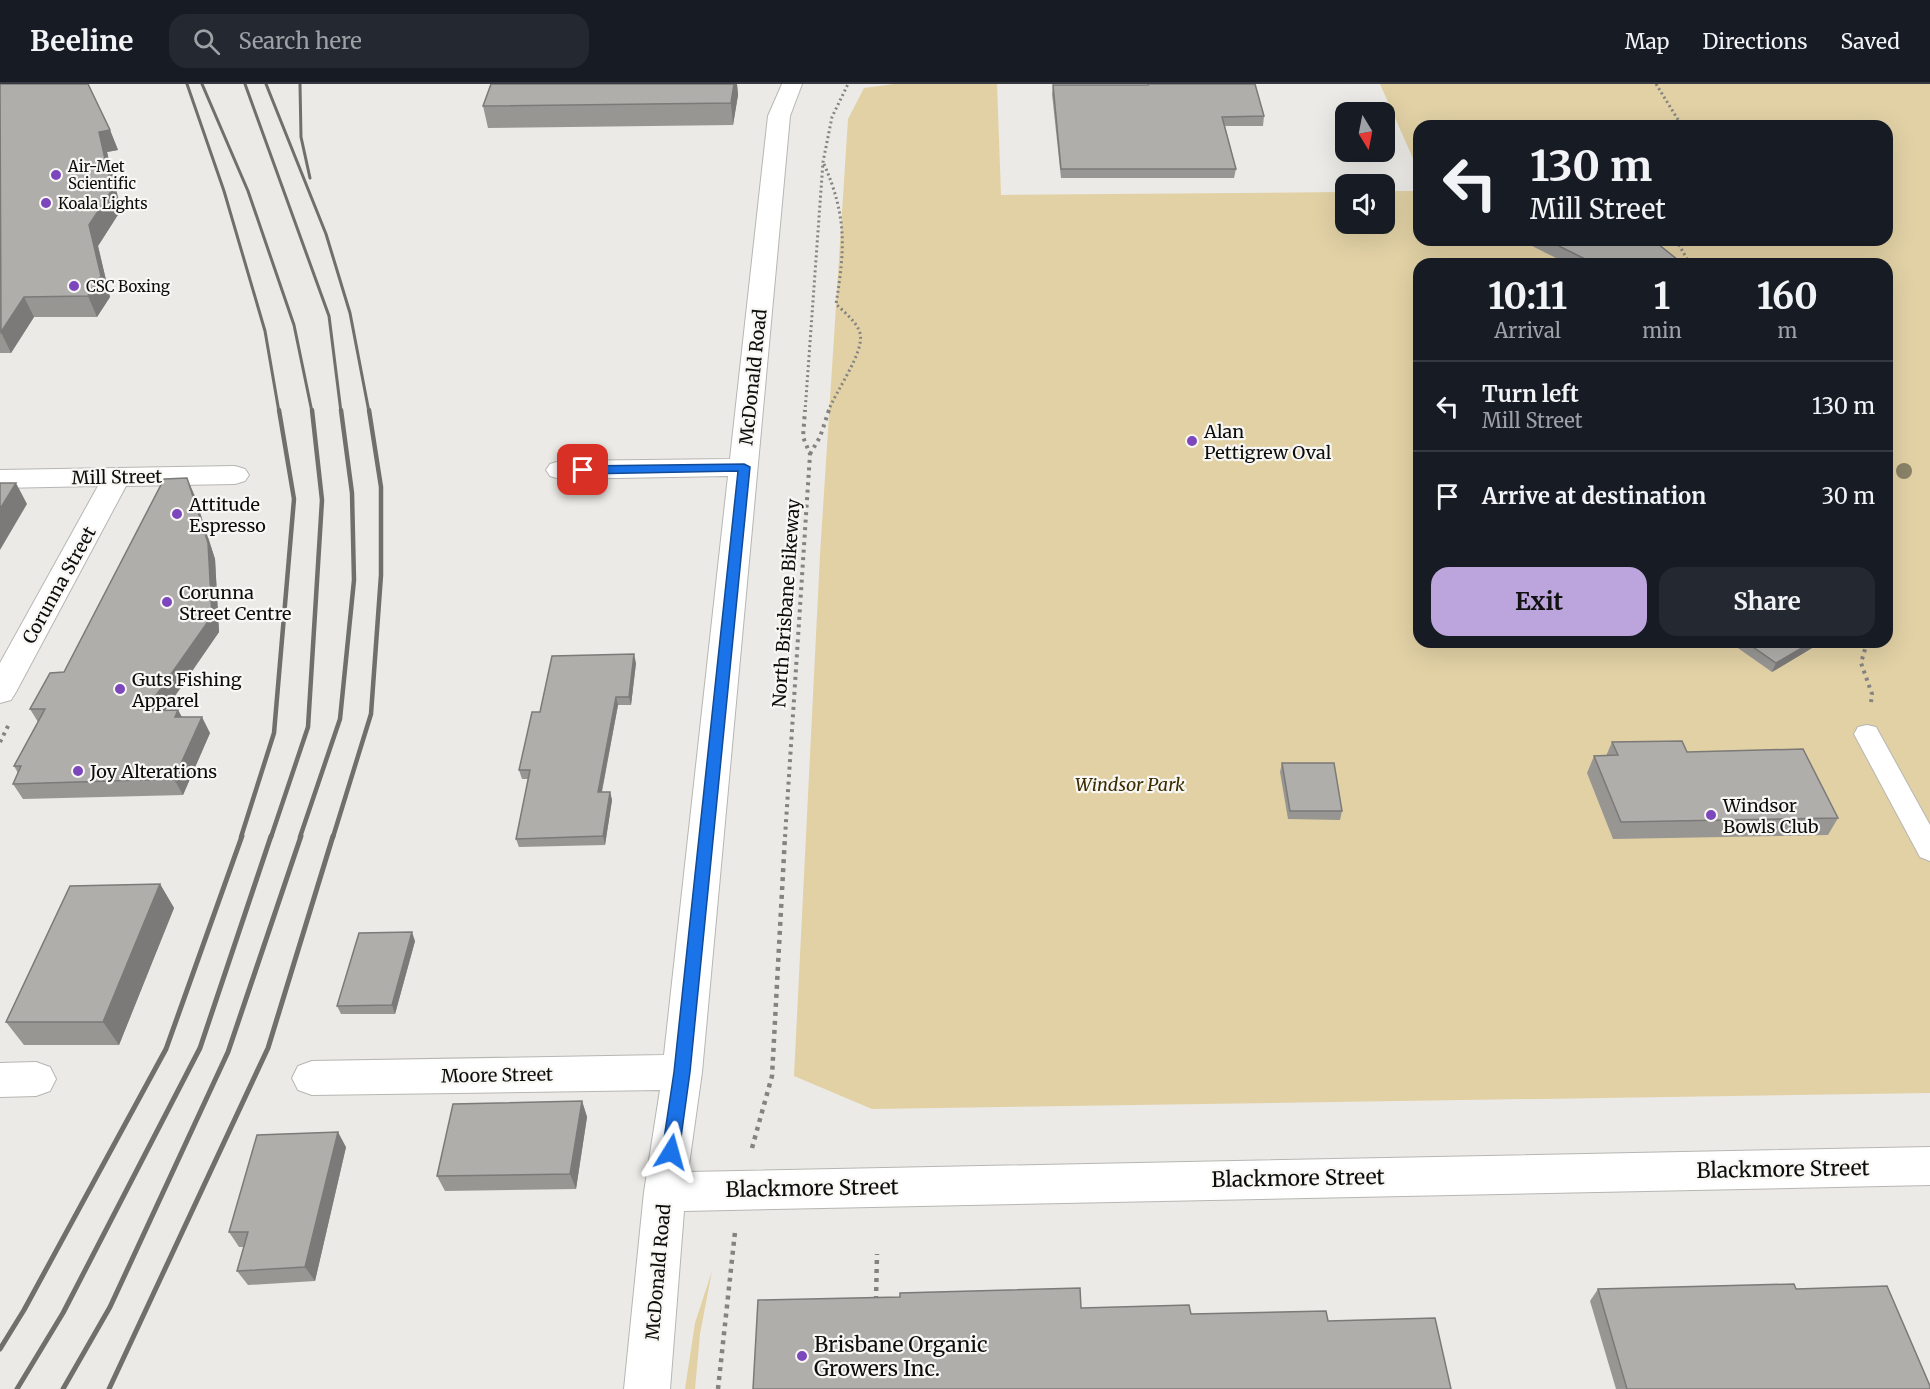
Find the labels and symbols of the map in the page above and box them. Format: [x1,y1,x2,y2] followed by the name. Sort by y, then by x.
[1335,102,1395,162] north arrow
[67,157,136,193] place label: Air-Met Scientific
[49,168,63,182] marker: Air-Met Scientific
[58,194,148,213] place label: Koala Lights
[39,196,53,210] marker: Koala Lights
[86,277,170,296] place label: CSC Boxing
[67,279,81,293] marker: CSC Boxing
[734,308,772,446] street label: McDonald Road
[1203,420,1332,464] place label: Alan Pettigrew Oval
[1185,434,1199,448] marker: Alan Pettigrew Oval
[557,444,608,495] pin
[72,465,162,489] street label: Mill Street
[188,493,266,537] place label: Attitude Espresso
[767,497,805,708] street label: North Brisbane Bikeway
[170,507,184,521] marker: Attitude Espresso
[17,522,101,648] street label: Corunna Street
[179,581,292,625] place label: Corunna Street Centre
[160,595,174,609] marker: Corunna Street Centre
[131,668,242,712] place label: Guts Fishing Apparel
[113,682,127,696] marker: Guts Fishing Apparel
[89,760,217,783] place label: Joy Alterations
[71,764,85,778] marker: Joy Alterations
[1075,773,1185,796] park label: Windsor Park
[1722,794,1819,838] place label: Windsor Bowls Club
[1704,808,1718,822] marker: Windsor Bowls Club
[441,1063,553,1087] street label: Moore Street
[639,1120,703,1184] position arrow
[1696,1154,1870,1184] street label: Blackmore Street
[1211,1163,1385,1193] street label: Blackmore Street
[725,1173,899,1203] street label: Blackmore Street
[641,1203,675,1341] street label: McDonald Road
[814,1331,988,1382] place label: Brisbane Organic Growers Inc.
[795,1349,809,1363] marker: Brisbane Organic Growers Inc.

